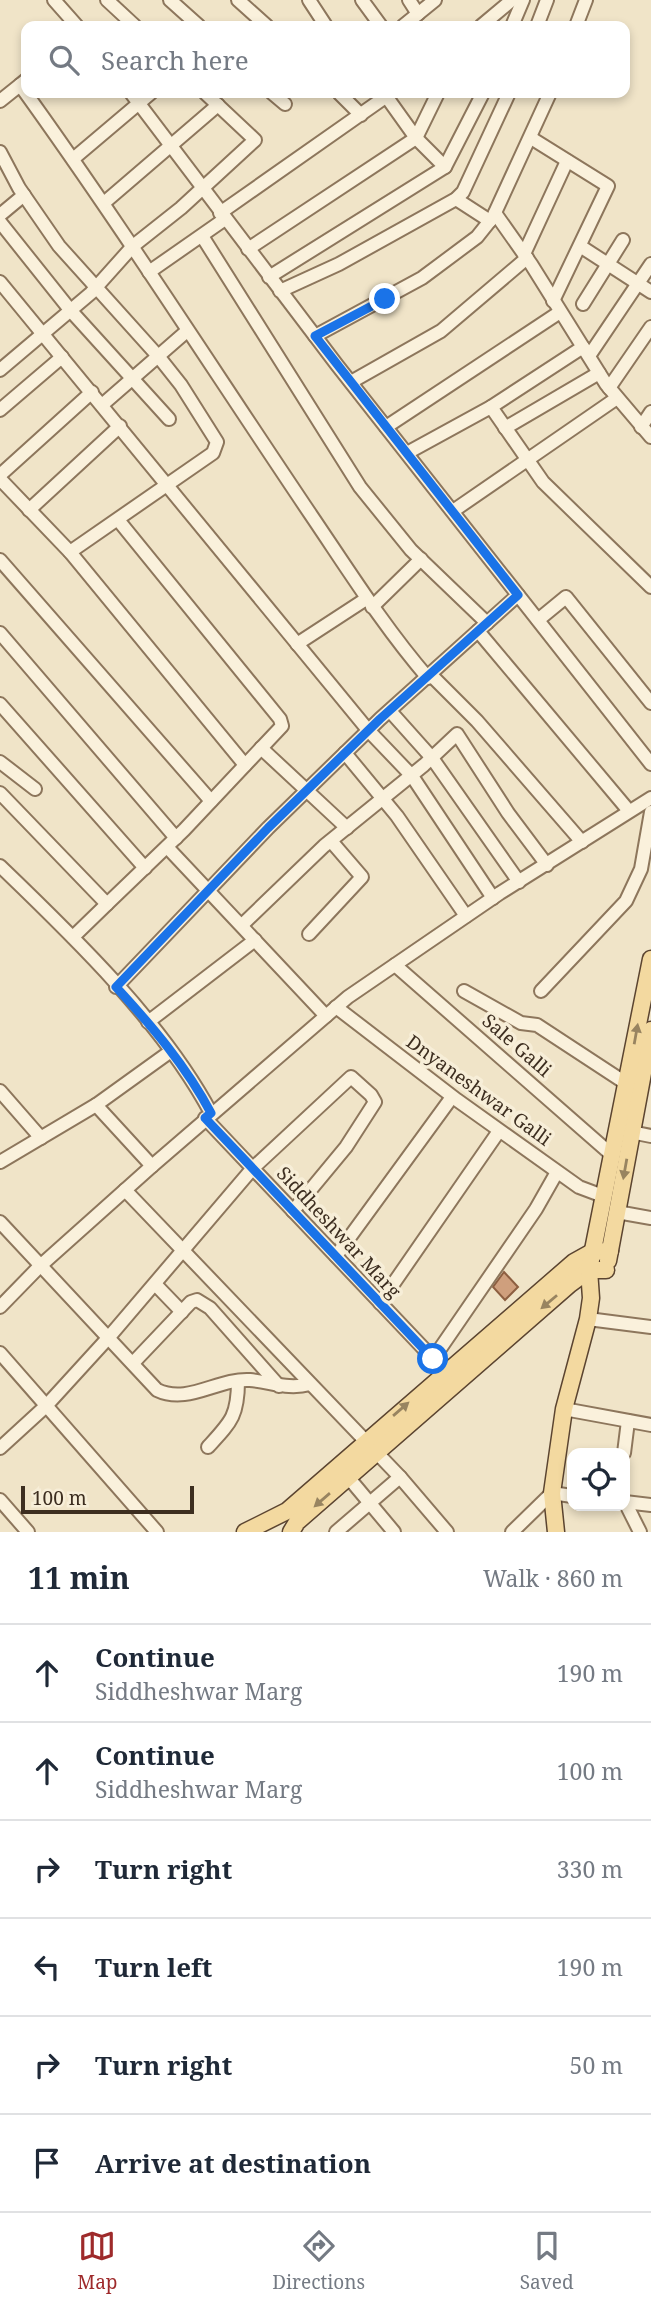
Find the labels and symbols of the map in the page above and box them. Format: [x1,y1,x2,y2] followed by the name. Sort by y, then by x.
[369,283,400,314] route end
[477,1008,557,1082] street label: Sale Galli
[631,1023,642,1045] one-way arrow
[401,1029,557,1151] street label: Dnyaneshwar Galli
[619,1158,630,1180] one-way arrow
[271,1161,407,1303] street label: Siddheshwar Marg
[540,1294,558,1310] one-way arrow
[417,1343,448,1374] route start
[393,1402,410,1417] one-way arrow
[21,1483,194,1515] scale bar
[313,1492,331,1508] one-way arrow

